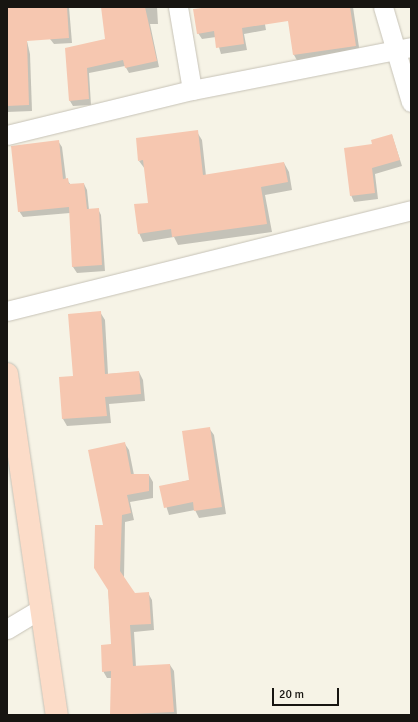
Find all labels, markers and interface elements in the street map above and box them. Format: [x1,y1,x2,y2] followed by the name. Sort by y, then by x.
[274,680,341,706] scale bar
[279,687,304,702] text: 20 m

